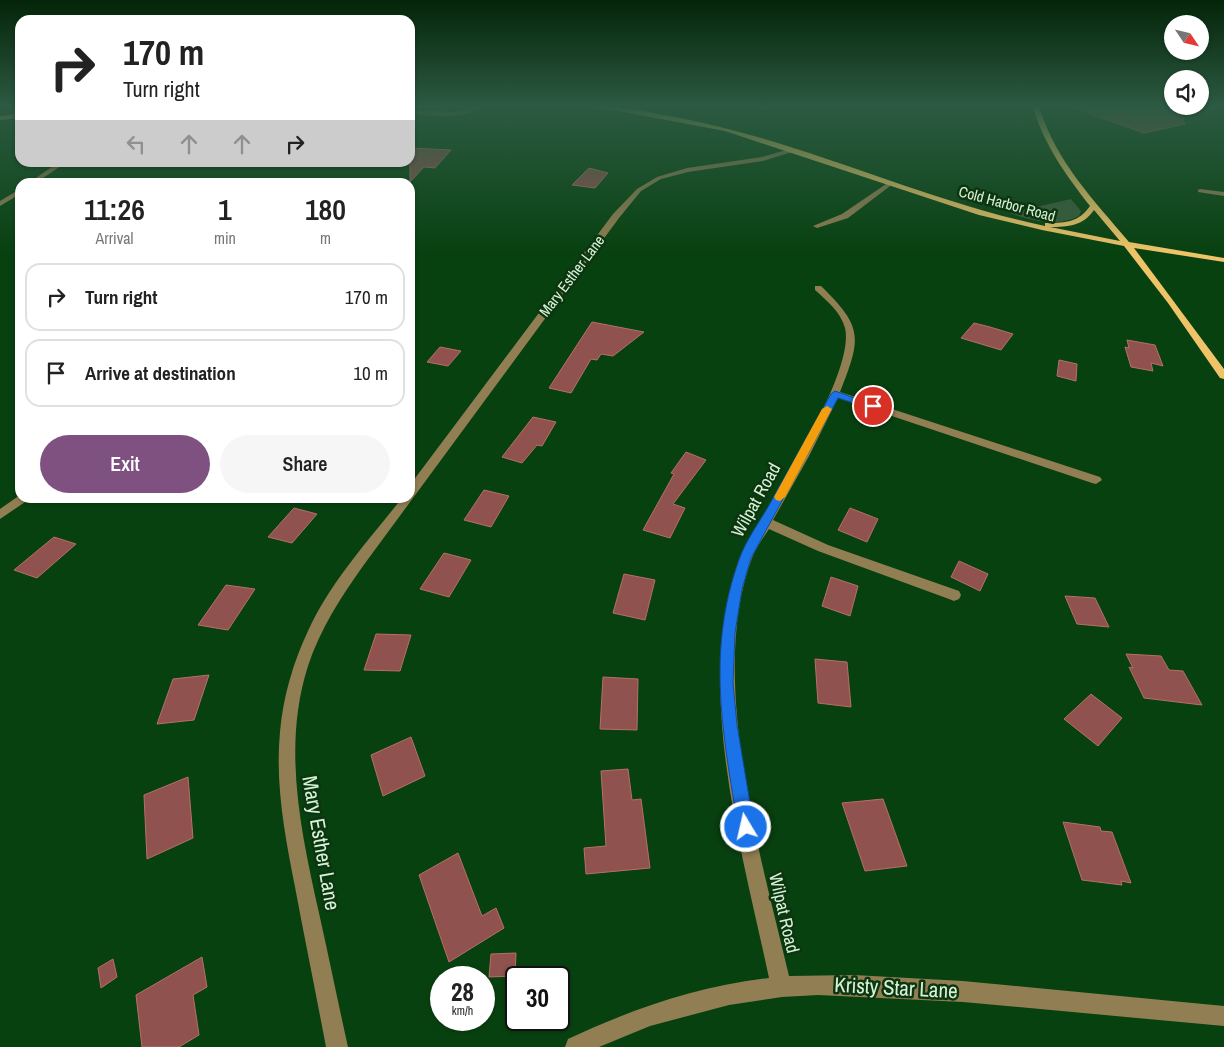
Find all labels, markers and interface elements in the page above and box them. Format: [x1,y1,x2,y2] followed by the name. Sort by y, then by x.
[1164,15,1209,60] north arrow
[1164,15,1209,115] map controls
[123,29,204,76] text: 170 m
[40,35,105,100] icon: right
[1164,70,1209,115] button: sound
[123,74,200,104] text: Turn right
[122,130,150,158] icon: left
[175,130,203,158] icon: ahead
[228,130,256,158] icon: ahead
[281,130,309,158] icon: right
[957,181,1058,226] street label: Cold Harbor Road
[84,189,145,229] text: 11:26
[218,189,232,229] text: 1
[305,189,346,229] text: 180
[96,227,133,249] text: Arrival
[214,227,236,249] text: min
[320,227,331,249] text: m
[534,230,609,321] street label: Mary Esther Lane
[42,283,70,311] icon: right
[85,284,157,310] text: Turn right
[345,284,388,310] text: 170 m
[42,359,70,387] icon: arrive
[85,360,236,386] text: Arrive at destination
[353,360,388,386] text: 10 m
[852,385,894,427] pin
[859,392,887,420] icon: arrive
[40,435,210,493] button: Exit
[220,435,390,493] button: Share
[725,458,786,541] street label: Wilpat Road
[295,773,348,912] street label: Mary Esther Lane
[719,800,771,852] position arrow
[763,871,806,955] street label: Wilpat Road
[505,966,570,1031] speed limit sign: 30
[834,970,958,1005] street label: Kristy Star Lane
[451,975,474,1009] text: 28
[452,1003,473,1019] text: km/h

